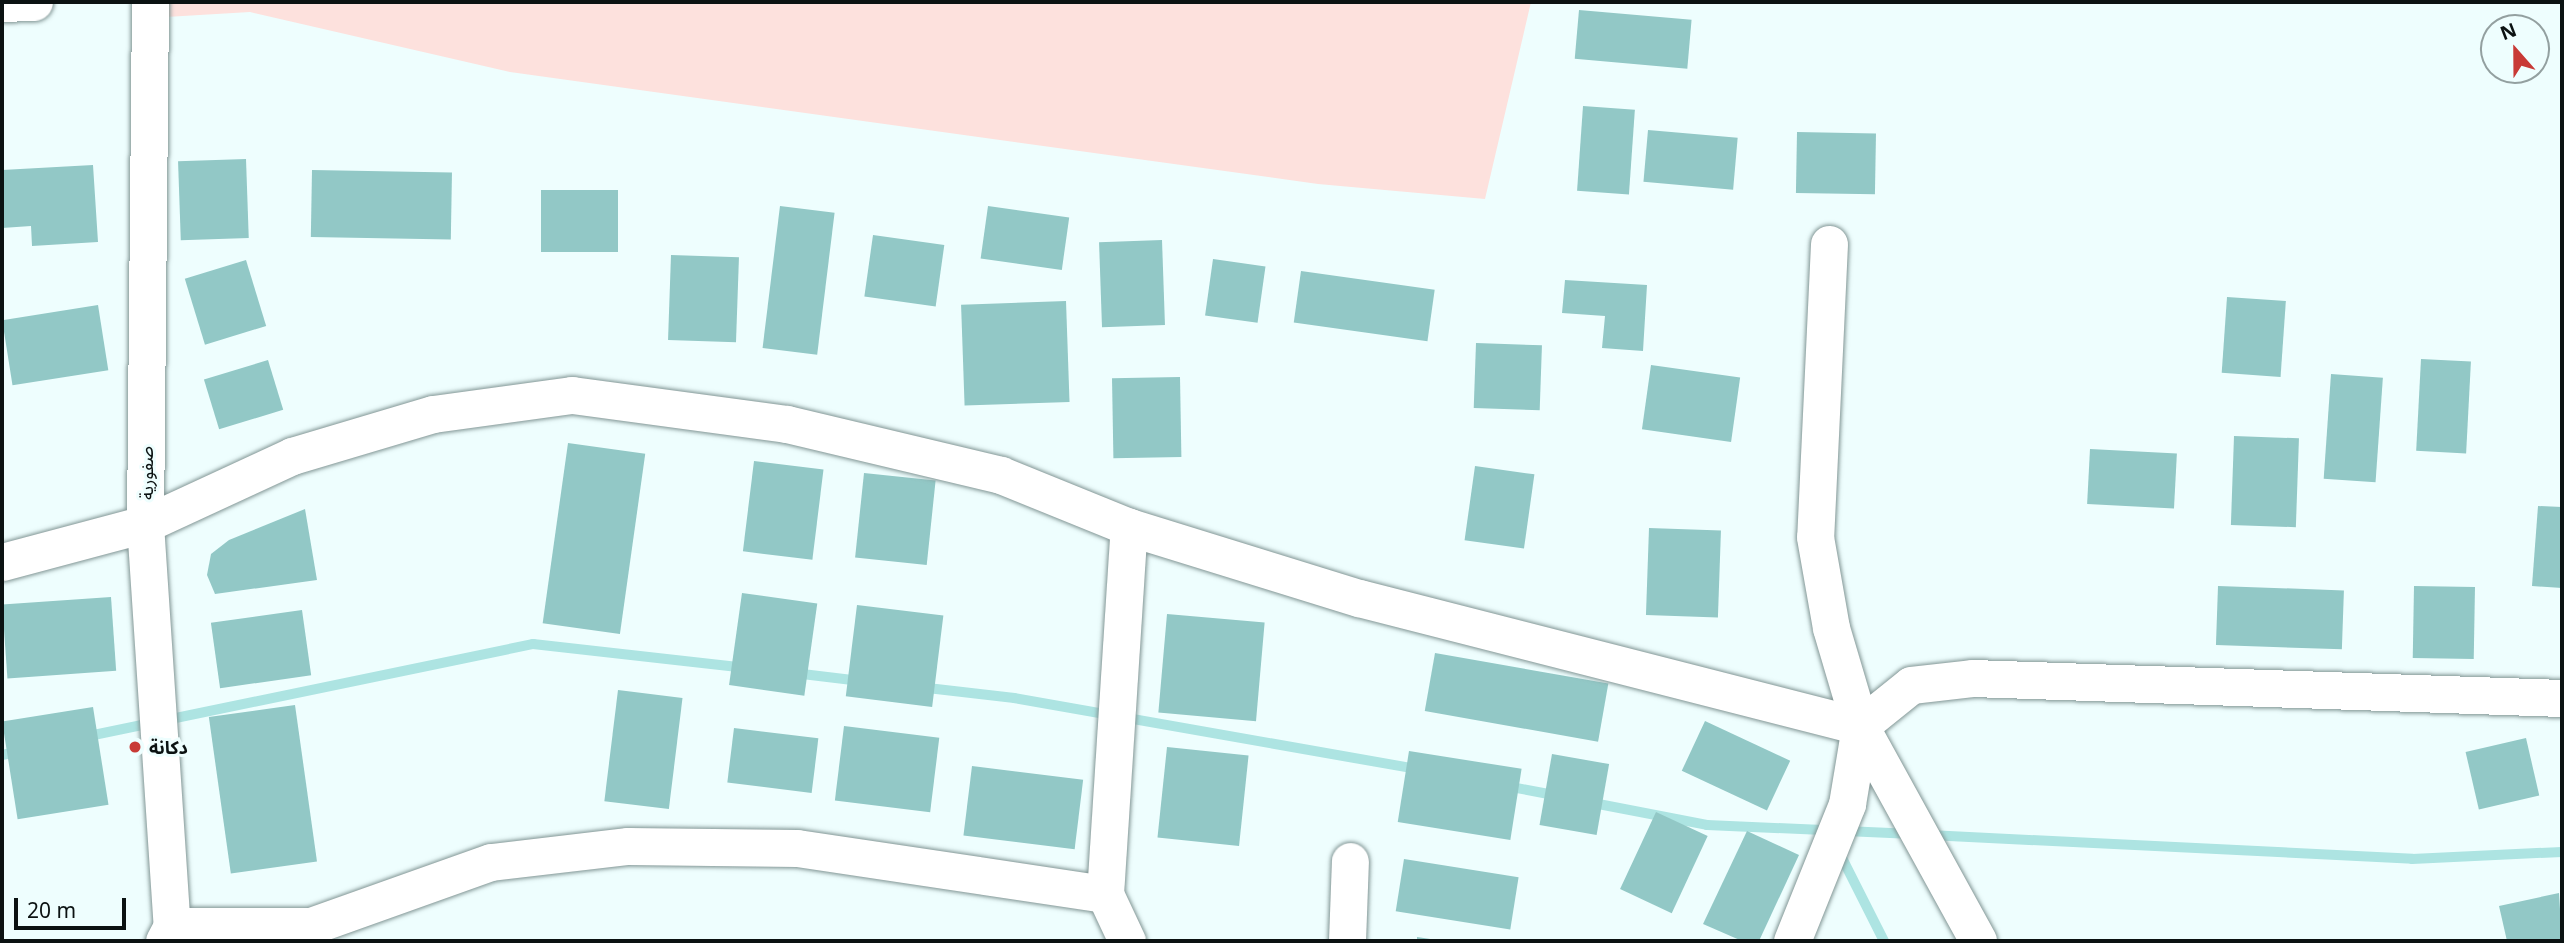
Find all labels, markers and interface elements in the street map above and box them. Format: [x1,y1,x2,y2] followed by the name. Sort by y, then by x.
[2480,14,2550,84] north arrow
[2496,16,2520,46] text: N
[135,446,157,500] street label: صفورية
[149,736,188,758] place label: دكانة
[127,739,143,755] marker: دكانة
[18,884,130,928] scale bar
[27,896,76,924] text: 20 m

